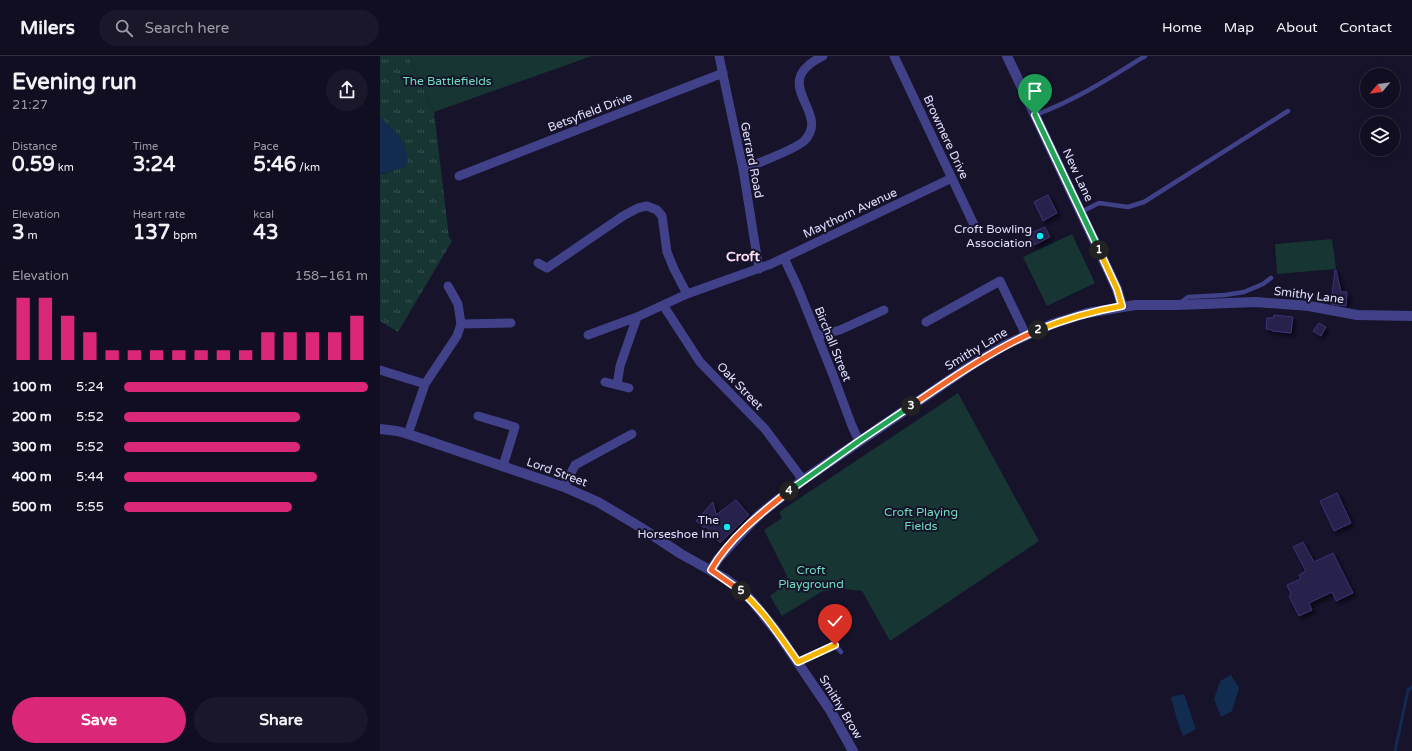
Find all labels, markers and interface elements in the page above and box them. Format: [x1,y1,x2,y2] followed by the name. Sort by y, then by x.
[99,10,379,46] search box
[20,17,75,39] text: Milers
[113,17,135,39] icon: search
[145,19,229,37] text: Search here
[1162,19,1202,36] text: Home
[1224,19,1254,36] text: Map
[1276,19,1318,36] text: About
[1340,19,1392,36] text: Contact
[1360,68,1400,108] north arrow
[1360,68,1400,156] map controls
[12,69,137,95] text: Evening run
[326,69,368,111] button: share
[402,74,492,88] park label: The Battlefields
[1018,74,1052,115] pin
[1024,80,1046,102] icon: arrive
[546,89,634,135] street label: Betsyfield Drive
[920,93,972,181] street label: Browmere Drive
[12,97,48,113] text: 21:27
[1360,116,1400,156] button: layers
[738,121,766,199] street label: Gerrard Road
[12,140,57,153] text: Distance
[133,140,158,153] text: Time
[253,140,279,153] text: Pace
[1060,146,1096,204] street label: New Lane
[12,153,55,177] text: 0.59
[133,153,176,177] text: 3:24
[253,153,296,177] text: 5:46
[55,161,74,174] text: km
[296,161,320,174] text: /km
[801,185,899,241] street label: Maythorn Avenue
[12,208,60,221] text: Elevation
[133,208,185,221] text: Heart rate
[253,208,274,221] text: kcal
[12,221,25,245] text: 3
[133,221,170,245] text: 137
[253,221,278,245] text: 43
[954,222,1032,250] place label: Croft Bowling Association
[25,229,38,242] text: m
[170,229,197,242] text: bpm
[1035,231,1045,241] marker: Croft Bowling Association
[1089,240,1109,260] pin: 1
[1096,243,1102,256] text: 1
[726,248,761,265] district label: Croft
[12,268,69,284] text: Elevation
[295,268,368,284] text: 158–161 m
[1273,284,1345,306] street label: Smithy Lane
[812,305,855,384] street label: Birchall Street
[1028,320,1048,340] pin: 2
[1035,323,1041,336] text: 2
[942,325,1010,373] street label: Smithy Lane
[714,359,766,413] street label: Oak Street
[12,379,52,395] text: 100 m
[76,379,104,395] text: 5:24
[901,396,921,416] pin: 3
[908,399,914,412] text: 3
[12,409,52,425] text: 200 m
[76,409,104,425] text: 5:52
[12,439,52,455] text: 300 m
[76,439,104,455] text: 5:52
[525,455,590,490] street label: Lord Street
[12,469,52,485] text: 400 m
[76,469,104,485] text: 5:44
[779,481,799,501] pin: 4
[786,484,792,497] text: 4
[12,499,52,515] text: 500 m
[76,499,104,515] text: 5:55
[884,505,958,533] park label: Croft Playing Fields
[637,513,719,541] place label: The Horseshoe Inn
[722,522,732,532] marker: The Horseshoe Inn
[778,563,844,591] park label: Croft Playground
[731,581,751,601] pin: 5
[738,584,744,597] text: 5
[818,604,852,645] pin
[824,610,846,632] icon: check
[816,673,866,742] street label: Smithy Brow
[12,697,186,743] button: Save
[194,697,368,743] button: Share

